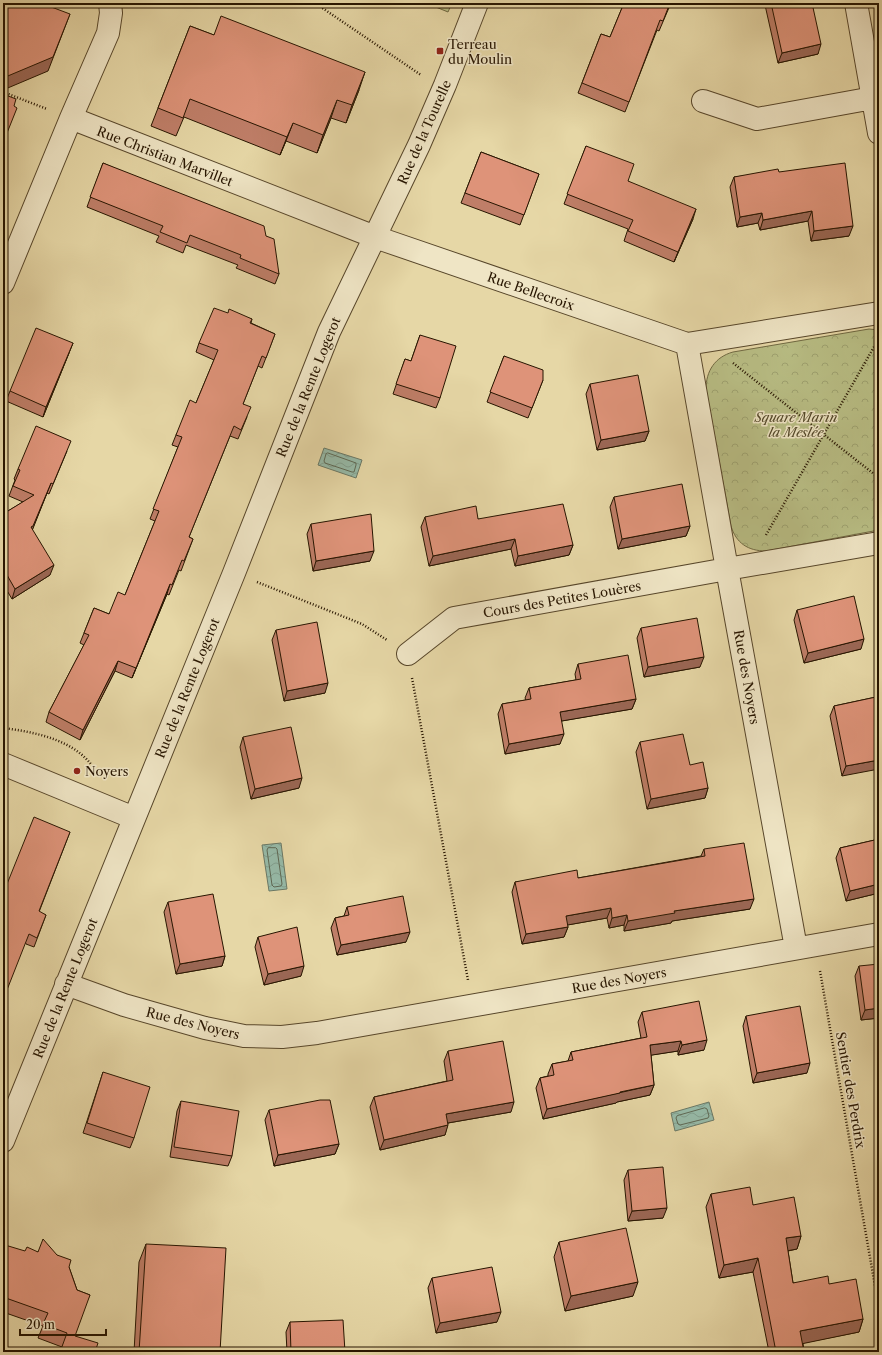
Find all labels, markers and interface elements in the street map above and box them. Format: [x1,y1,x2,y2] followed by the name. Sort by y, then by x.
[448,36,512,67] place label: Terreau du Moulin
[435,46,445,56] marker: Terreau du Moulin
[394,77,454,187] street label: Rue de la Tourelle
[95,123,236,189] street label: Rue Christian Marvillet
[485,269,577,314] street label: Rue Bellecroix
[273,314,344,459] street label: Rue de la Rente Logerot
[754,409,837,440] park label: Square Marin la Meslée
[482,577,643,621] street label: Cours des Petites Louères
[152,615,223,760] street label: Rue de la Rente Logerot
[731,628,763,726] street label: Rue des Noyers
[85,763,129,779] place label: Noyers
[72,766,82,776] marker: Noyers
[30,915,101,1060] street label: Rue de la Rente Logerot
[570,964,668,996] street label: Rue des Noyers
[145,1004,242,1042] street label: Rue des Noyers
[833,1031,869,1150] street label: Sentier des Perdrix
[20,1311,106,1337] scale bar
[26,1317,55,1332] text: 20 m

